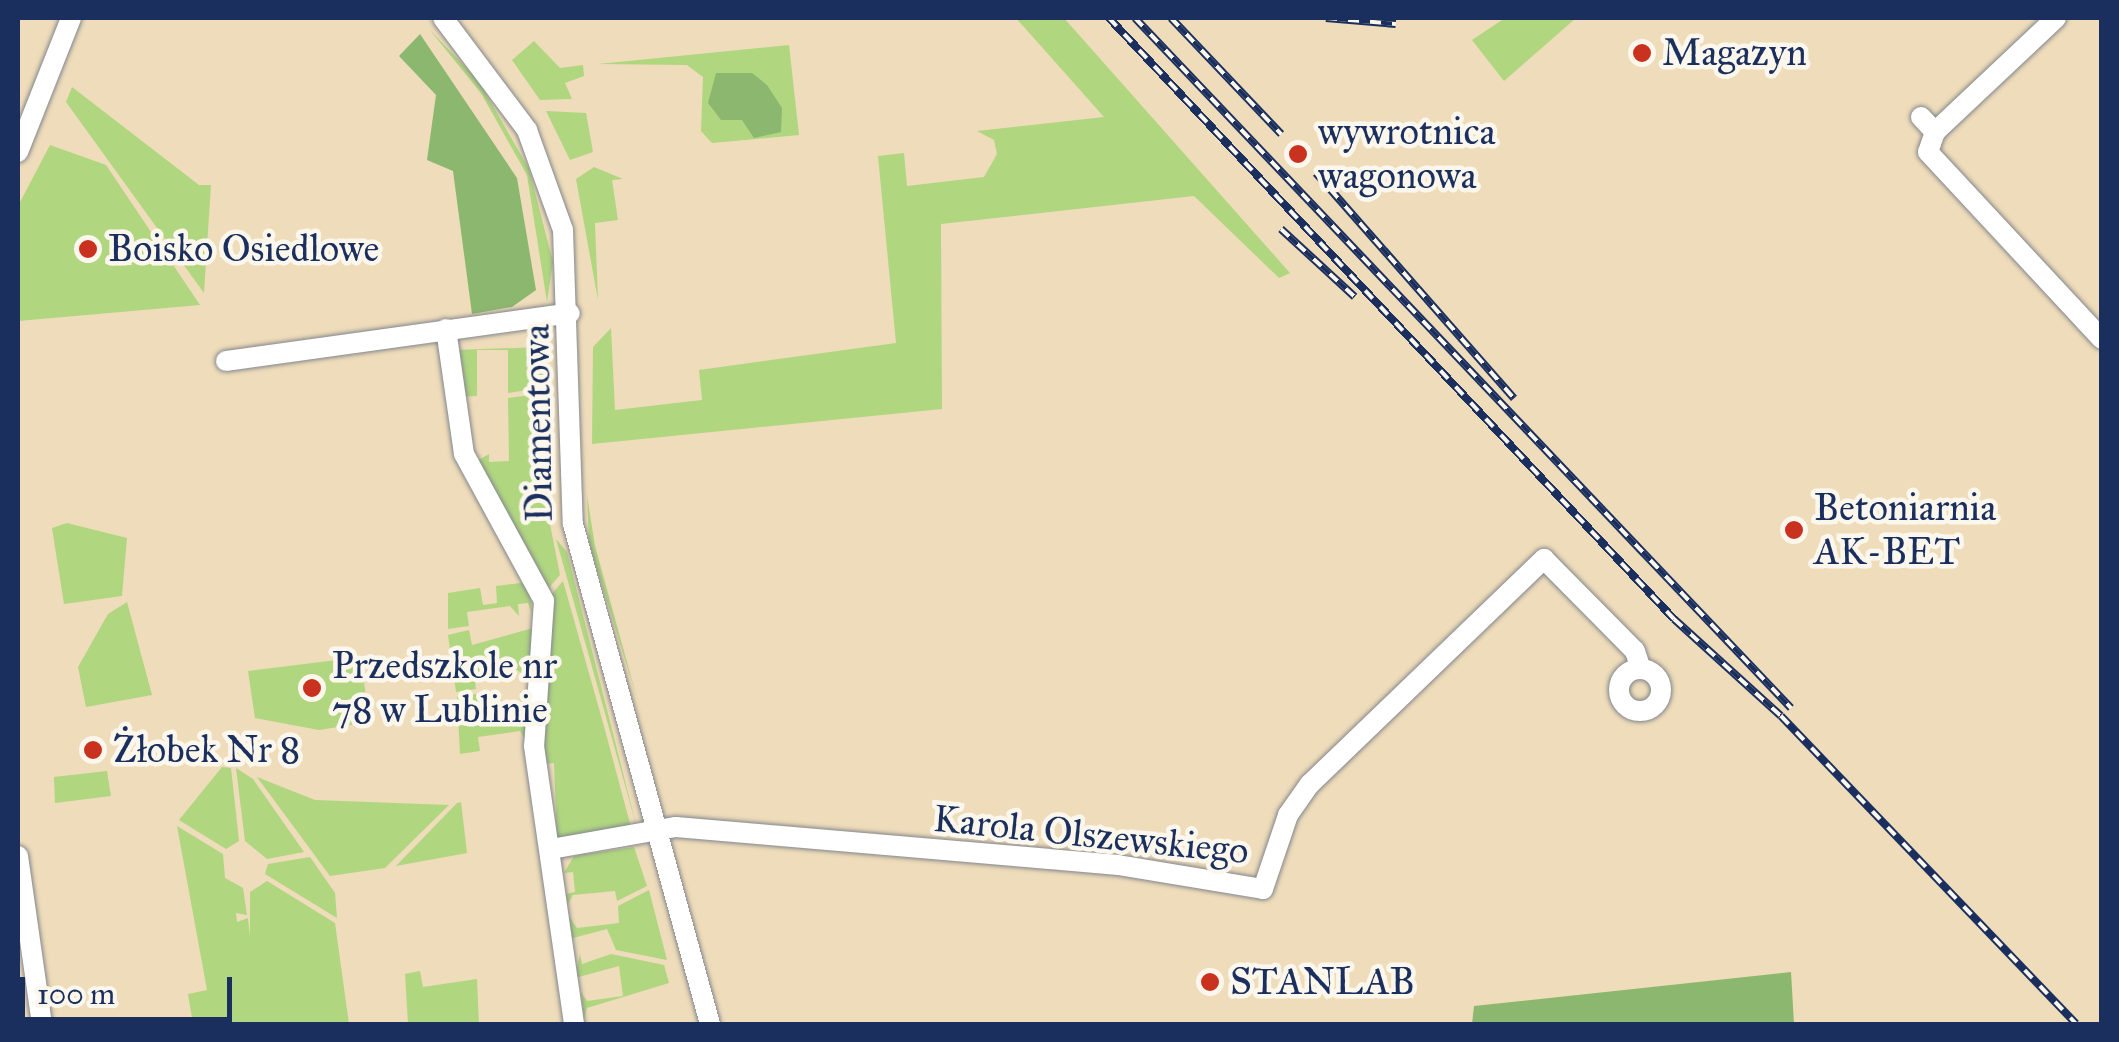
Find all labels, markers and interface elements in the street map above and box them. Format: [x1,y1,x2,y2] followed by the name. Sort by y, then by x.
[1662,30,1807,76] place label: Magazyn
[1631,42,1653,64] marker: Magazyn
[1318,109,1495,198] place label: wywrotnica wagonowa
[1287,143,1309,165] marker: wywrotnica wagonowa
[108,226,379,272] place label: Boisko Osiedlowe
[77,238,99,260] marker: Boisko Osiedlowe
[513,324,563,522] street label: Diamentowa
[1814,485,1996,574] place label: Betoniarnia AK-BET
[1783,519,1805,541] marker: Betoniarnia AK-BET
[332,643,557,732] place label: Przedszkole nr 78 w Lublinie
[301,677,323,699] marker: Przedszkole nr 78 w Lublinie
[113,727,300,773] place label: Żłobek Nr 8
[82,739,104,761] marker: Żłobek Nr 8
[931,796,1251,874] street label: Karola Olszewskiego
[25,957,238,1019] scale bar
[1230,959,1415,1005] place label: STANLAB
[1199,971,1221,993] marker: STANLAB
[37,976,115,1012] text: 100 m

